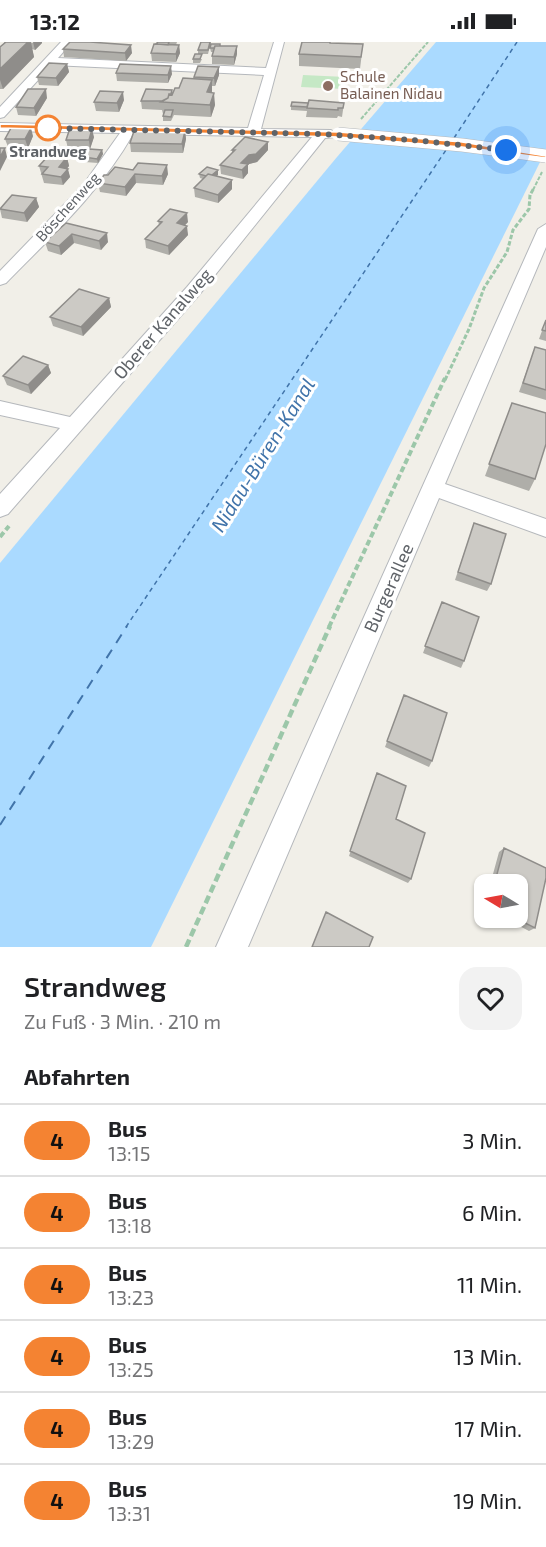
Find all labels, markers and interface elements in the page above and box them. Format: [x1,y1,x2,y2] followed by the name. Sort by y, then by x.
[30,8,80,34] text: 13:12
[340,67,442,102] place label: Schule Balainen Nidau
[321,79,335,93] marker: Schule Balainen Nidau
[35,115,61,141] marker: Strandweg
[491,135,521,165] your location
[9,142,87,160] place label: Strandweg
[31,168,103,245] street label: Böschenweg
[108,263,216,383] street label: Oberer Kanalweg
[205,373,319,536] water label: Nidau-Büren-Kanal
[359,540,418,636] street label: Burgerallee
[474,874,528,928] north arrow
[474,874,528,928] map controls
[459,967,522,1030] button: heart
[24,969,166,1003] text: Strandweg
[24,1009,221,1033] text: Zu Fuß · 3 Min. · 210 m
[24,1063,130,1089] text: Abfahrten
[108,1115,147,1141] text: Bus
[462,1127,522,1153] text: 3 Min.
[50,1128,64,1153] text: 4
[108,1141,150,1165] text: 13:15
[108,1187,147,1213] text: Bus
[462,1199,522,1225] text: 6 Min.
[50,1200,64,1225] text: 4
[108,1213,152,1237] text: 13:18
[108,1259,147,1285] text: Bus
[457,1271,522,1297] text: 11 Min.
[50,1272,64,1297] text: 4
[108,1285,154,1309] text: 13:23
[108,1331,147,1357] text: Bus
[454,1343,522,1369] text: 13 Min.
[50,1344,64,1369] text: 4
[108,1357,154,1381] text: 13:25
[108,1403,147,1429] text: Bus
[455,1415,522,1441] text: 17 Min.
[50,1416,64,1441] text: 4
[108,1429,154,1453] text: 13:29
[108,1475,147,1501] text: Bus
[453,1487,522,1513] text: 19 Min.
[50,1488,64,1513] text: 4
[108,1501,151,1525] text: 13:31

